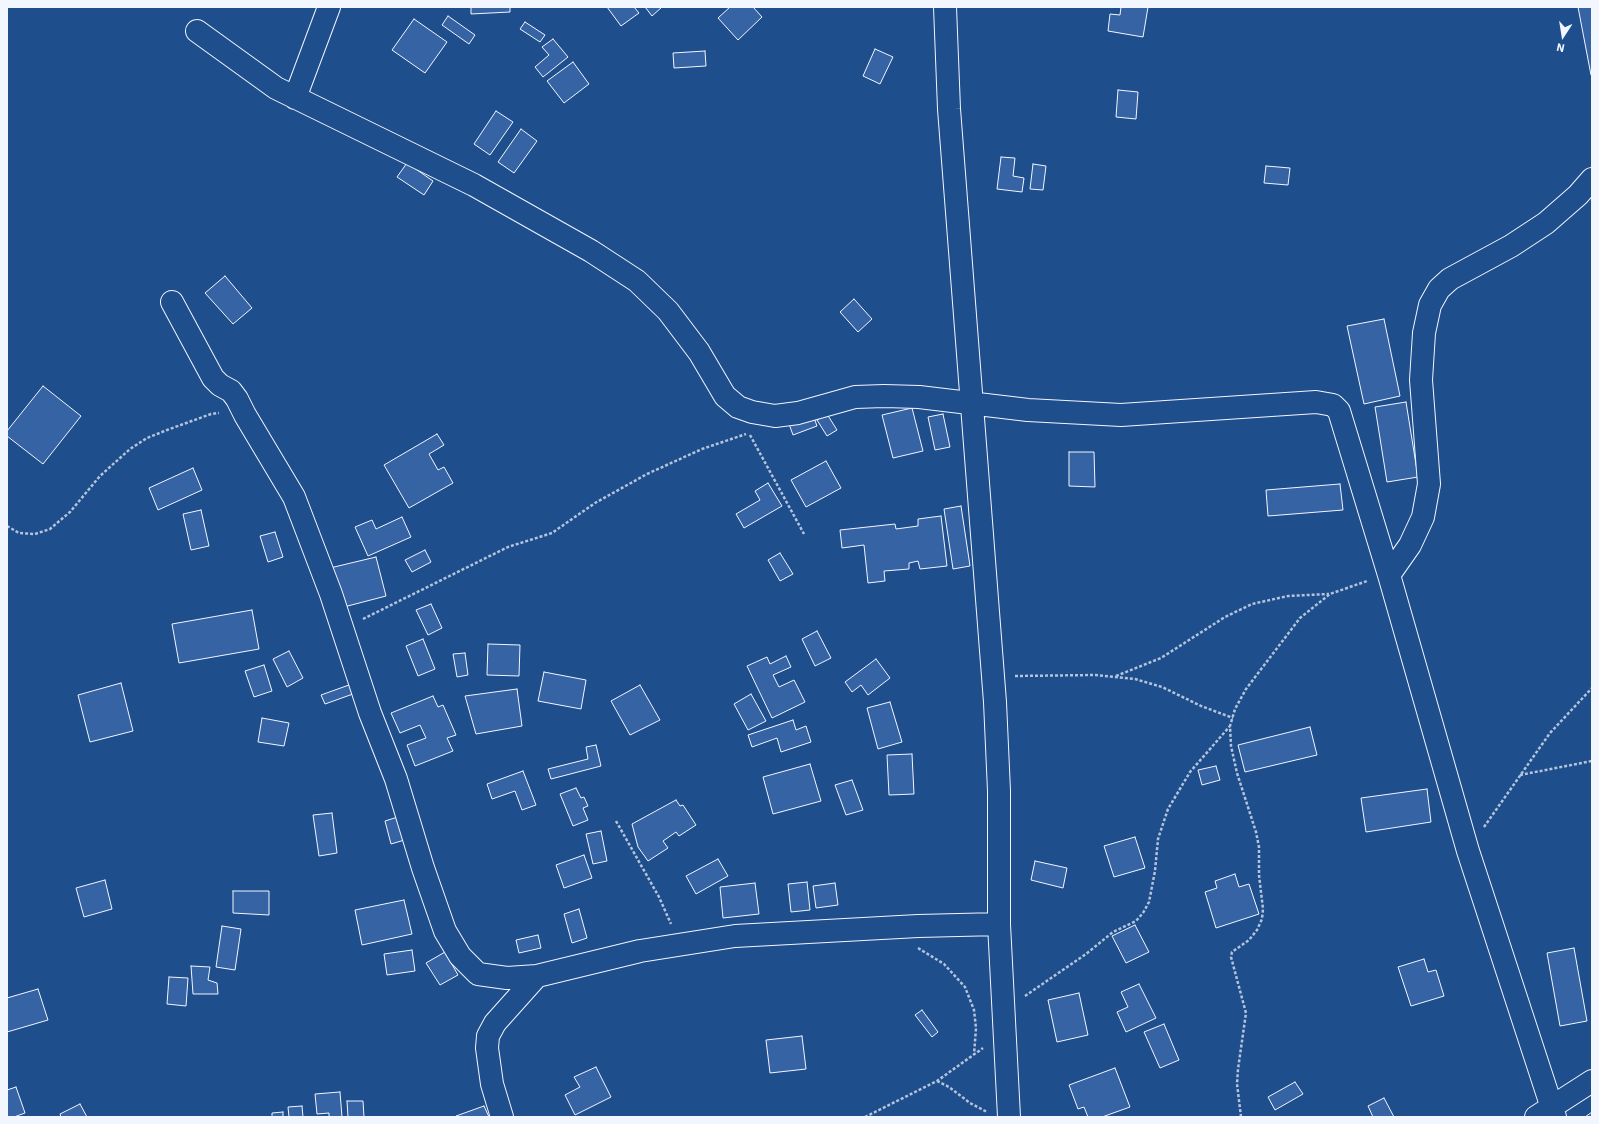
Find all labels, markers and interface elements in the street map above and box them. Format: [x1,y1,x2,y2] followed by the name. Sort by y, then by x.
[1543,16,1583,56] north arrow
[1555,40,1566,55] text: N

